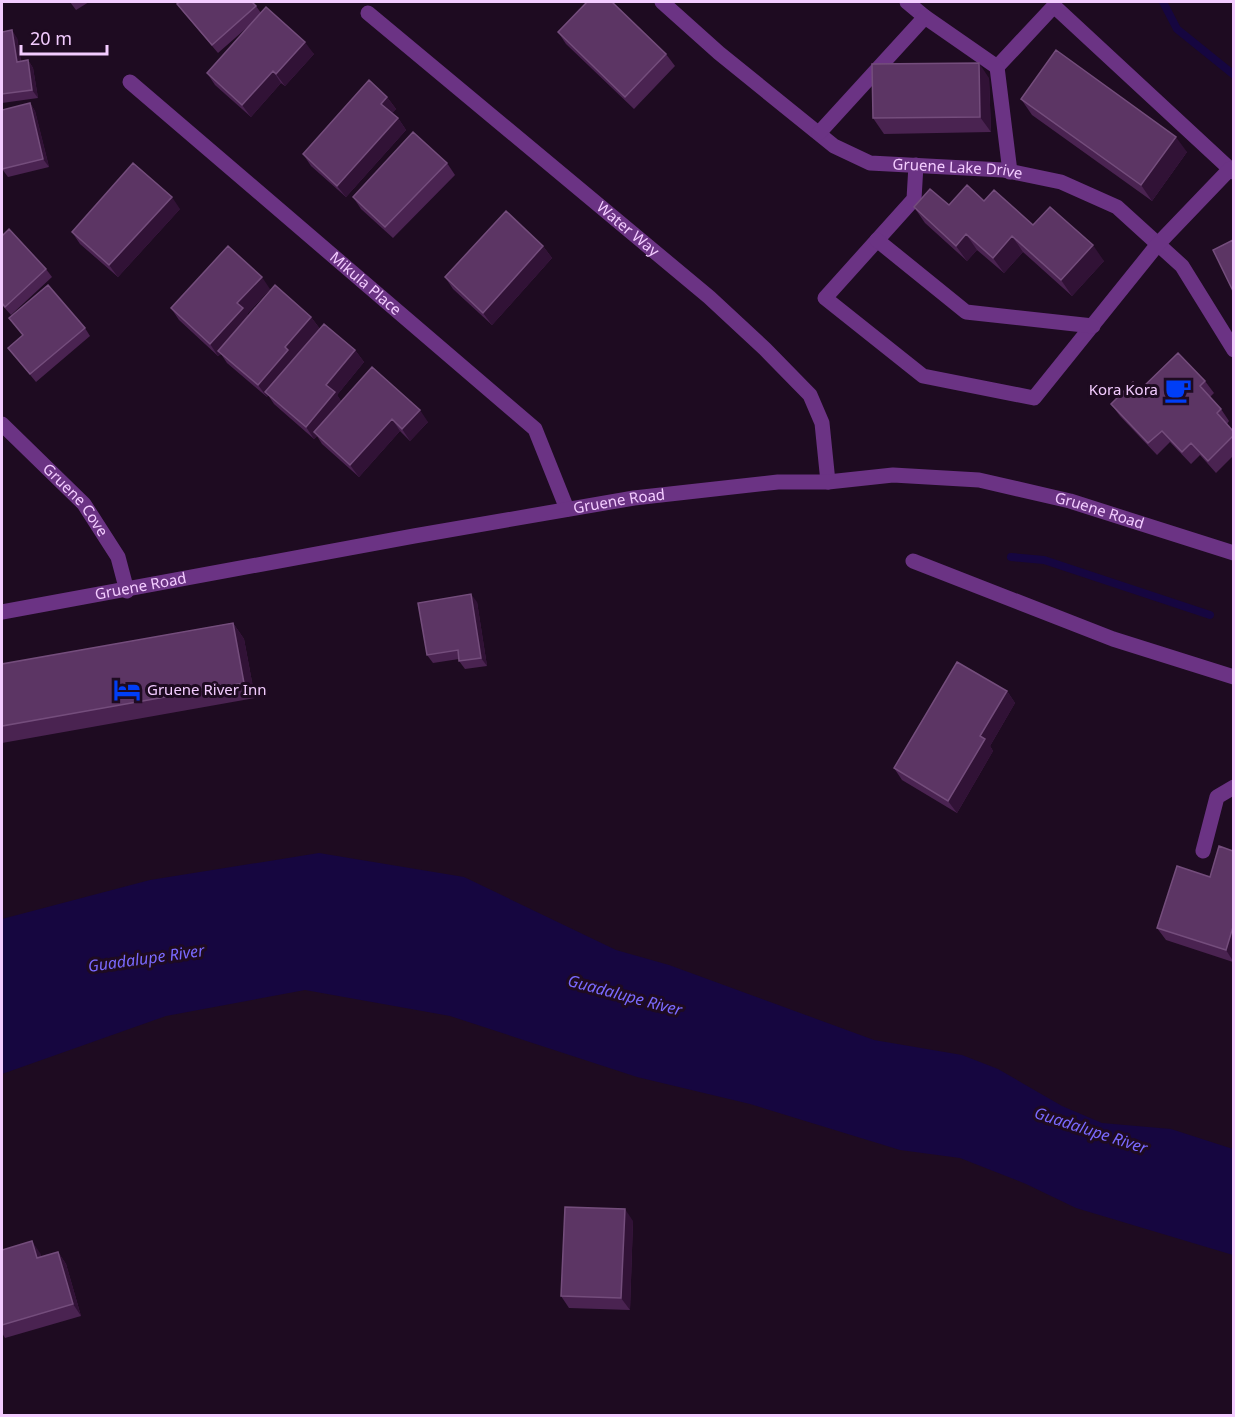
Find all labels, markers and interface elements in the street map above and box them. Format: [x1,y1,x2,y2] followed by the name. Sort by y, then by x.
[21,18,106,56] scale bar
[30,26,72,50] text: 20 m
[892,153,1025,183] street label: Gruene Lake Drive
[593,197,664,261] street label: Water Way
[326,247,406,319] street label: Mikula Place
[1163,375,1193,405] cafe icon: Kora Kora
[1089,379,1158,399] place label: Kora Kora
[39,458,113,540] street label: Gruene Cove
[572,484,666,517] street label: Gruene Road
[1053,487,1147,533] street label: Gruene Road
[93,567,188,604] street label: Gruene Road
[112,675,142,705] hotel icon: Gruene River Inn
[147,679,266,699] place label: Gruene River Inn
[86,939,206,977] water label: Guadalupe River
[565,969,685,1021] water label: Guadalupe River
[1032,1101,1151,1159] water label: Guadalupe River

